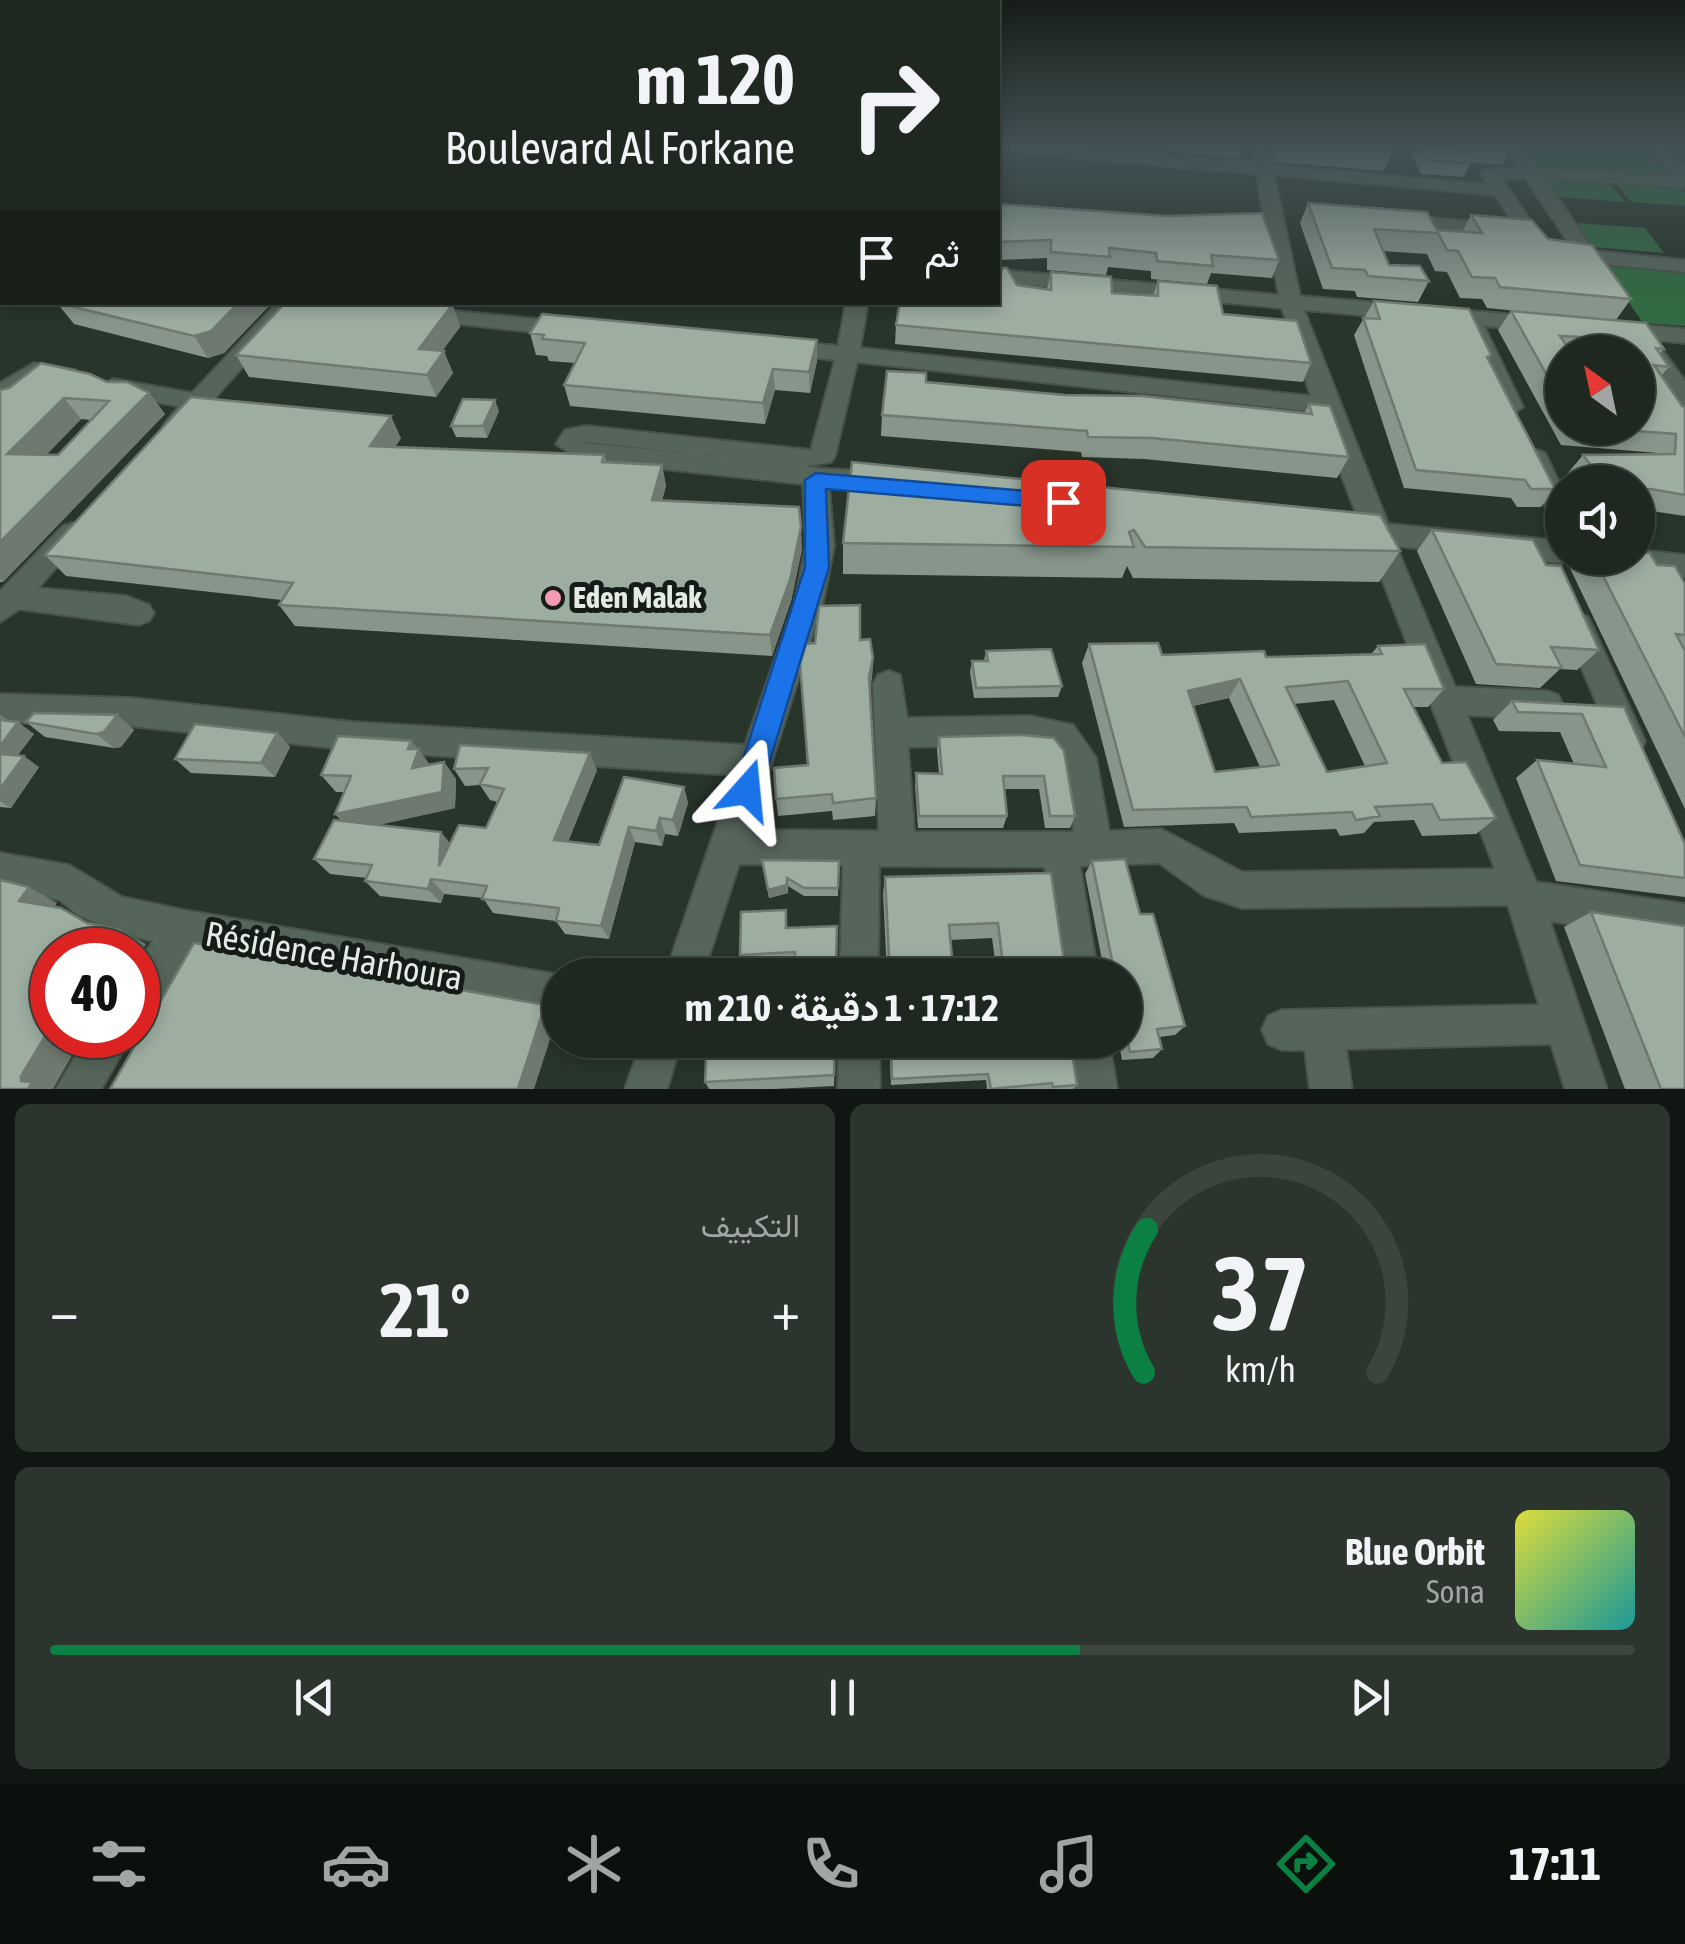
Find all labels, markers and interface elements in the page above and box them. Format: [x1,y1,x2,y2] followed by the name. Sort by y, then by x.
[636,39,795,119] text: 120 m
[830,40,960,170] icon: right
[445,122,795,174] text: Boulevard Al Forkane
[849,230,904,285] icon: arrive
[924,232,960,275] text: ثم
[1545,335,1655,445] north arrow
[1545,335,1655,575] map controls
[1021,460,1106,545] pin
[1545,465,1655,575] button: sound
[1036,475,1091,530] icon: arrive
[573,580,702,614] place label: Eden Malak
[542,587,564,609] marker: Eden Malak
[695,738,799,842] position arrow
[203,913,466,997] street label: Résidence Harhoura
[30,928,160,1058] speed limit sign: 40
[685,986,999,1029] text: 17:12 · 1 دقيقة · 210 m
[701,1207,800,1244] text: التكييف
[1211,1233,1309,1352] text: 37
[379,1267,471,1353] text: 21°
[50,1279,79,1342] text: −
[771,1279,800,1342] text: +
[1225,1349,1295,1390] text: km/h
[1345,1530,1485,1573] text: Blue Orbit
[1426,1573,1485,1610] text: Sona
[287,1670,342,1725] icon: previous
[815,1670,870,1725] icon: pause
[1343,1670,1398,1725] icon: next
[84,1829,154,1899] icon: filters
[321,1829,391,1899] icon: car
[559,1829,629,1899] icon: climate
[796,1829,866,1899] icon: phone
[1034,1829,1104,1899] icon: music
[1271,1829,1341,1899] icon: directions
[1509,1838,1601,1890] text: 17:11

